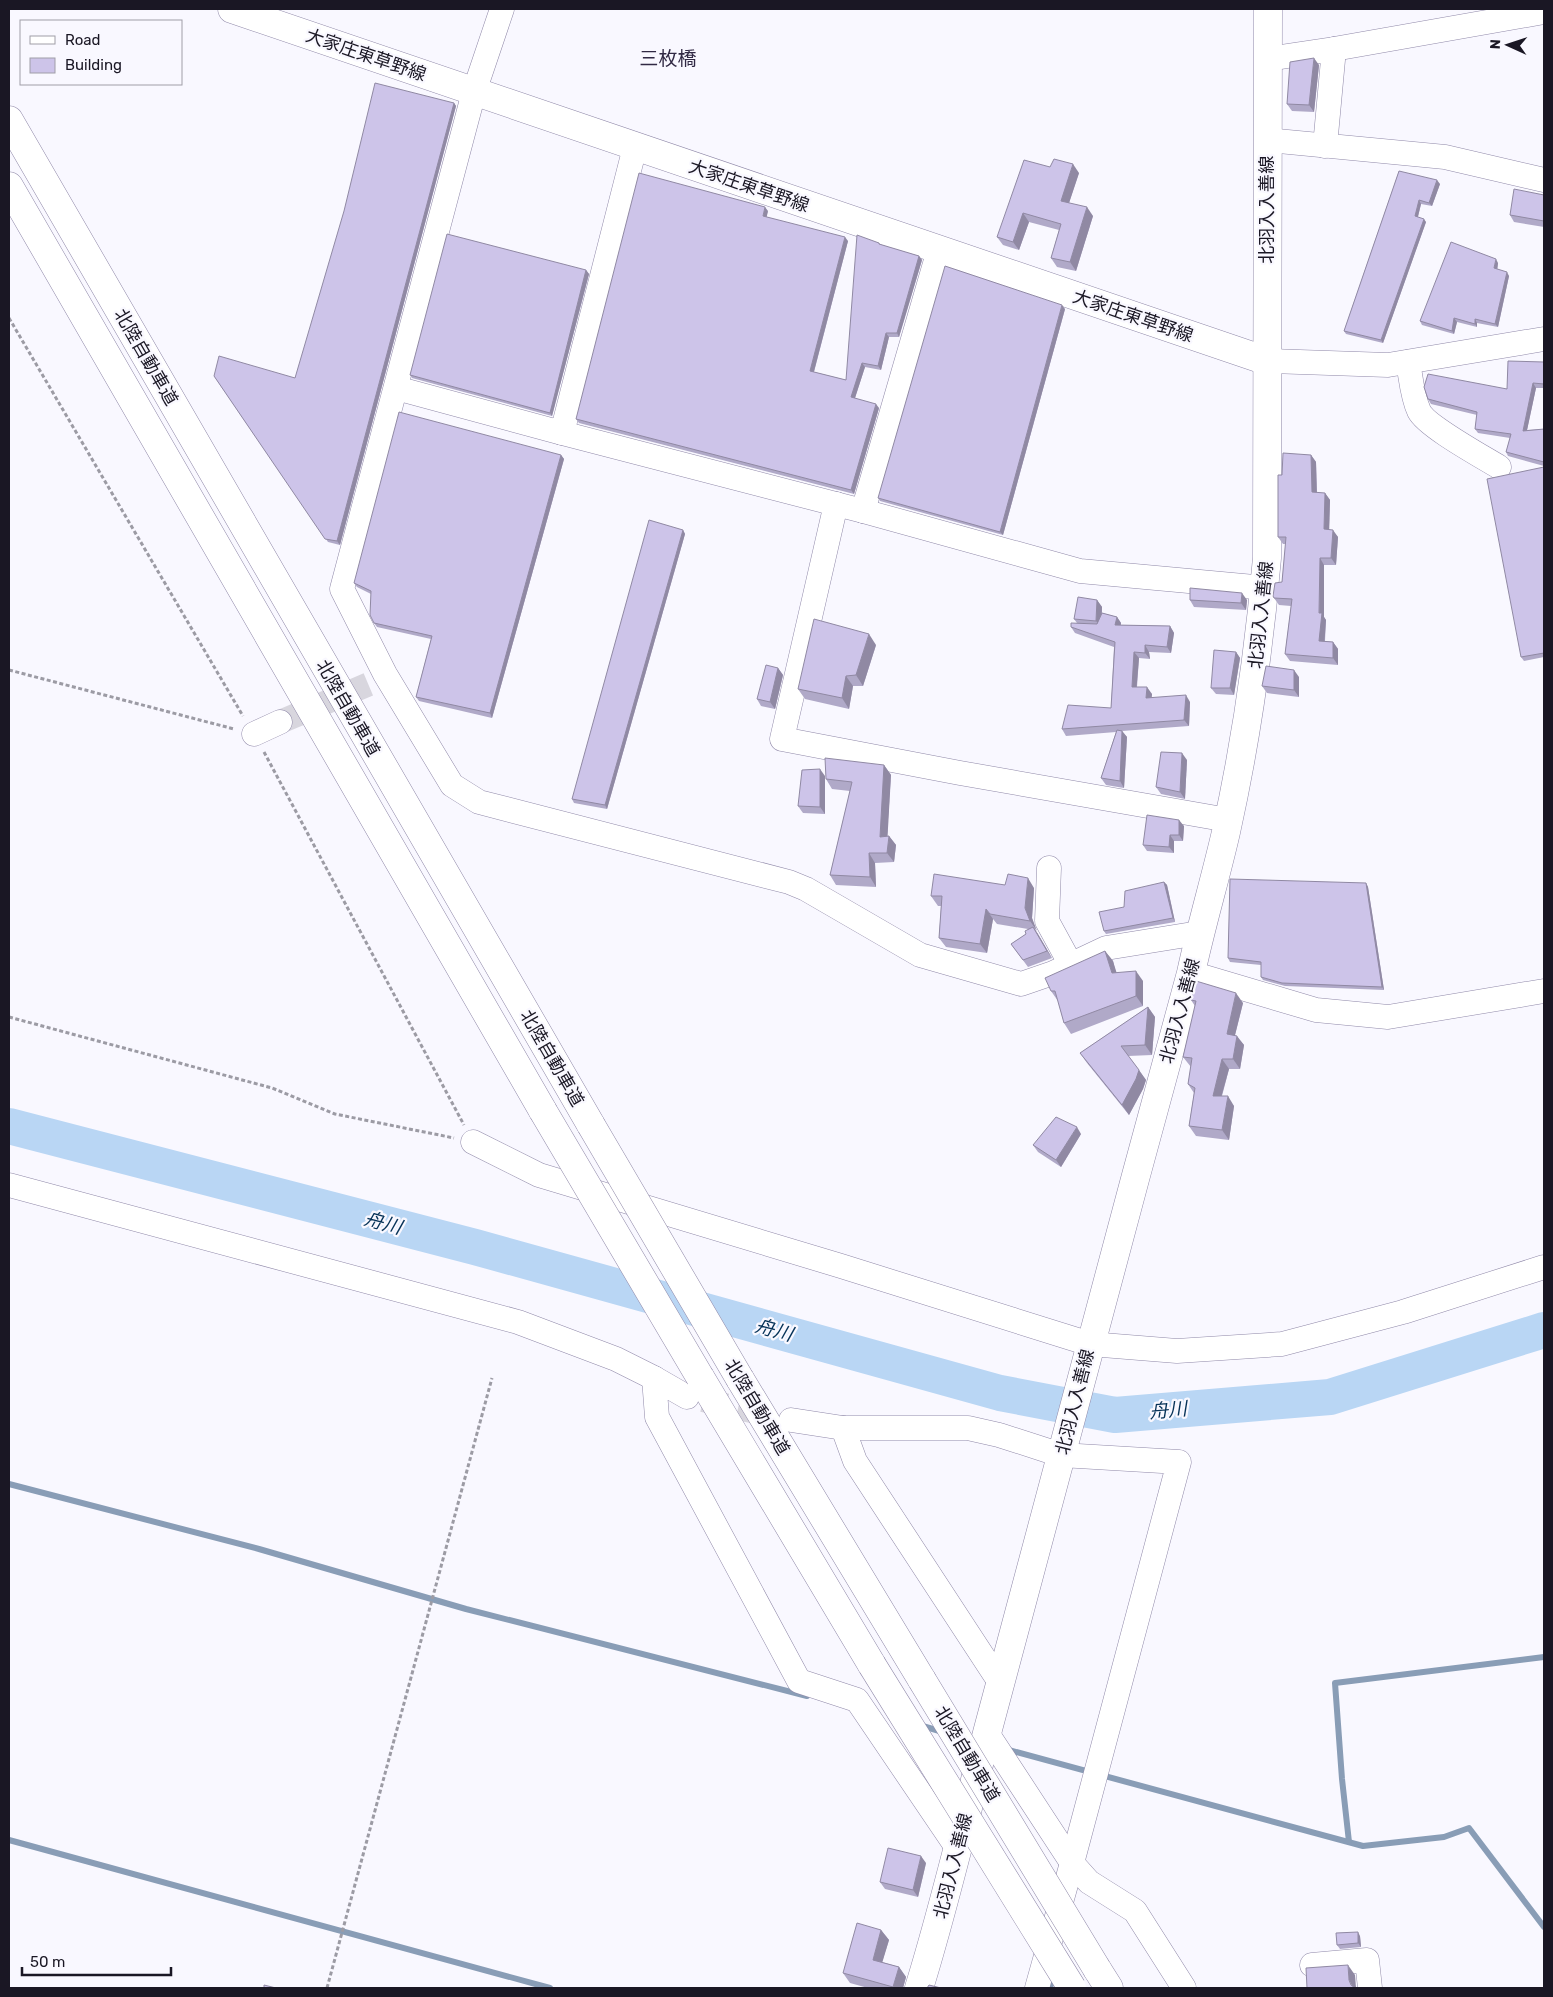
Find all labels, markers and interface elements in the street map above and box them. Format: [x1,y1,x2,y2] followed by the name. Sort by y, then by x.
[20,20,182,85] legend
[1483,20,1533,70] north arrow
[303,24,429,86] street label: 大家庄東草野線
[65,31,101,49] text: Road
[1487,39,1504,50] text: N
[639,47,697,70] district label: 三枚橋
[65,56,122,74] text: Building
[686,155,812,217] street label: 大家庄東草野線
[1256,156,1278,264] street label: 北羽入入善線
[1070,285,1196,347] street label: 大家庄東草野線
[109,305,183,409] street label: 北陸自動車道
[1244,560,1278,670] street label: 北羽入入善線
[311,656,385,760] street label: 北陸自動車道
[1155,956,1205,1066] street label: 北羽入入善線
[515,1006,589,1110] street label: 北陸自動車道
[362,1207,406,1240] water label: 舟川
[753,1314,797,1347] water label: 舟川
[1051,1347,1099,1457] street label: 北羽入入善線
[720,1355,794,1459] street label: 北陸自動車道
[1148,1397,1190,1423] water label: 舟川
[930,1702,1004,1806] street label: 北陸自動車道
[929,1811,977,1921] street label: 北羽入入善線
[22,1944,171,1976] scale bar
[30,1953,65,1971] text: 50 m

